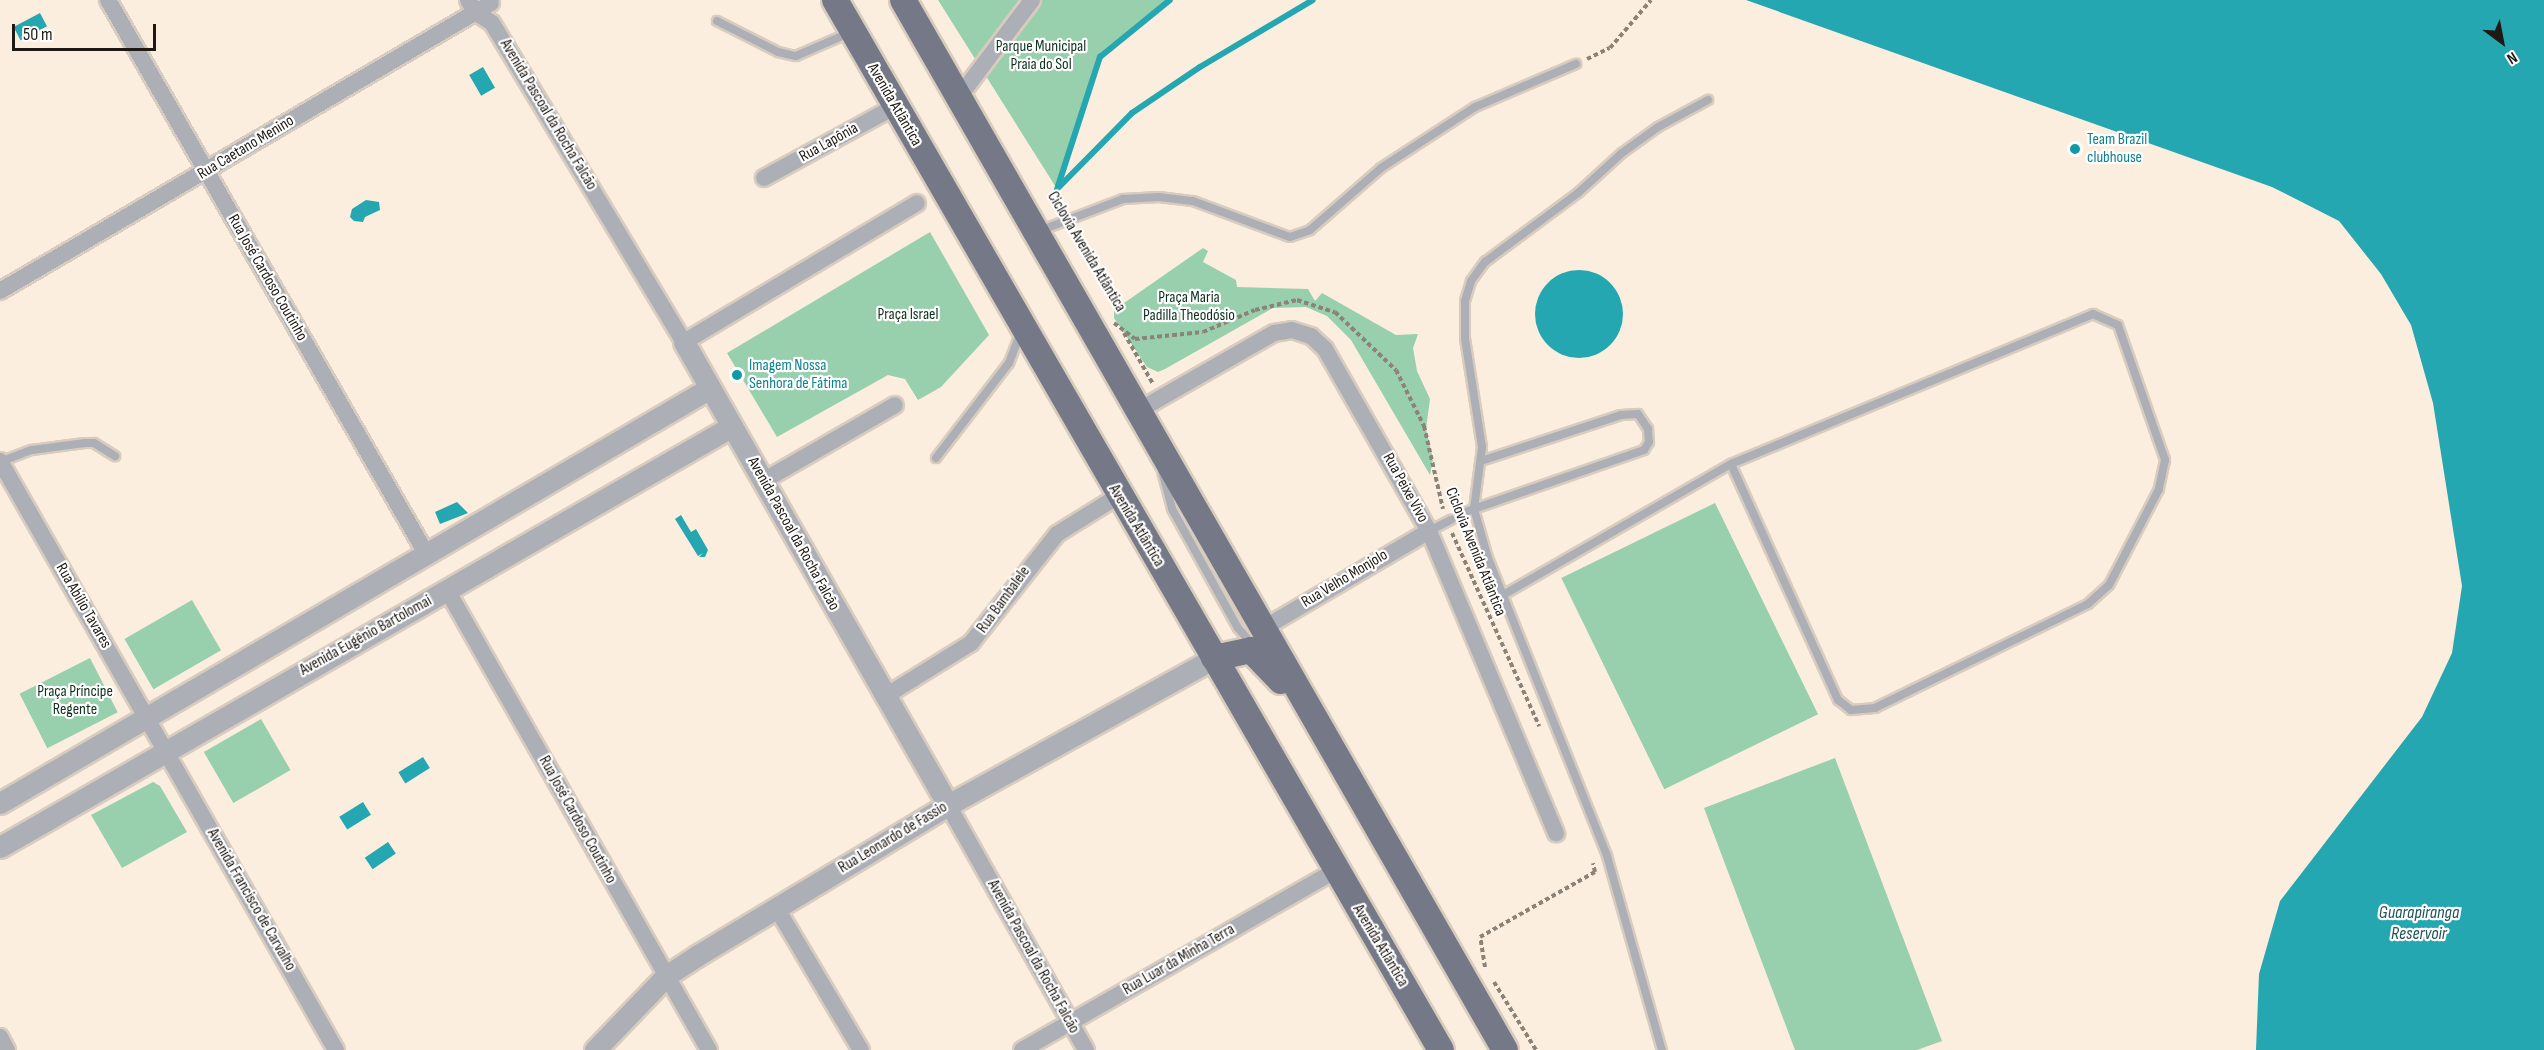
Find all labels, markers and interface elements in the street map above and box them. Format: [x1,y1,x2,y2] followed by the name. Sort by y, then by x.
[15,12,159,50] scale bar
[2472,12,2532,72] north arrow
[23,24,53,45] text: 50 m
[495,36,601,194] street label: Avenida Pascoal da Rocha Falcão
[996,37,1086,75] park label: Parque Municipal Praia do Sol
[2503,47,2520,68] text: N
[863,60,925,150] street label: Avenida Atlântica
[194,112,298,184] street label: Rua Caetano Menino
[796,119,862,167] street label: Rua Lapônia
[2087,130,2147,168] place label: Team Brazil clubhouse
[2068,142,2082,156] marker: Team Brazil clubhouse
[1043,188,1129,316] street label: Ciclovia Avenida Atlântica
[223,211,311,345] street label: Rua José Cardoso Coutinho
[1143,288,1235,326] park label: Praça Maria Padilla Theodósio
[877,305,939,325] park label: Praça Israel
[749,356,848,394] place label: Imagem Nossa Senhora de Fátima
[730,368,744,382] marker: Imagem Nossa Senhora de Fátima
[1378,450,1432,526] street label: Rua Peixe Vivo
[743,454,843,614] street label: Avenida Pascoal da Rocha Falcão
[1104,481,1168,571] street label: Avenida Atlântica
[1440,485,1510,619] street label: Ciclovia Avenida Atlântica
[1298,546,1392,612] street label: Rua Velho Monjolo
[51,560,115,652] street label: Rua Abílio Tavares
[973,563,1035,637] street label: Rua Bambalele
[297,592,435,680] street label: Avenida Eugênio Bartolomai
[37,682,113,720] park label: Praça Príncipe Regente
[534,753,620,887] street label: Rua José Cardoso Coutinho
[835,798,951,878] street label: Rua Leonardo de Fassio
[202,825,300,975] street label: Avenida Francisco de Carvalho
[983,877,1083,1037] street label: Avenida Pascoal da Rocha Falcão
[1348,901,1412,991] street label: Avenida Atlântica
[2379,903,2459,946] water label: Guarapiranga Reservoir
[1120,920,1238,1000] street label: Rua Luar da Minha Terra

